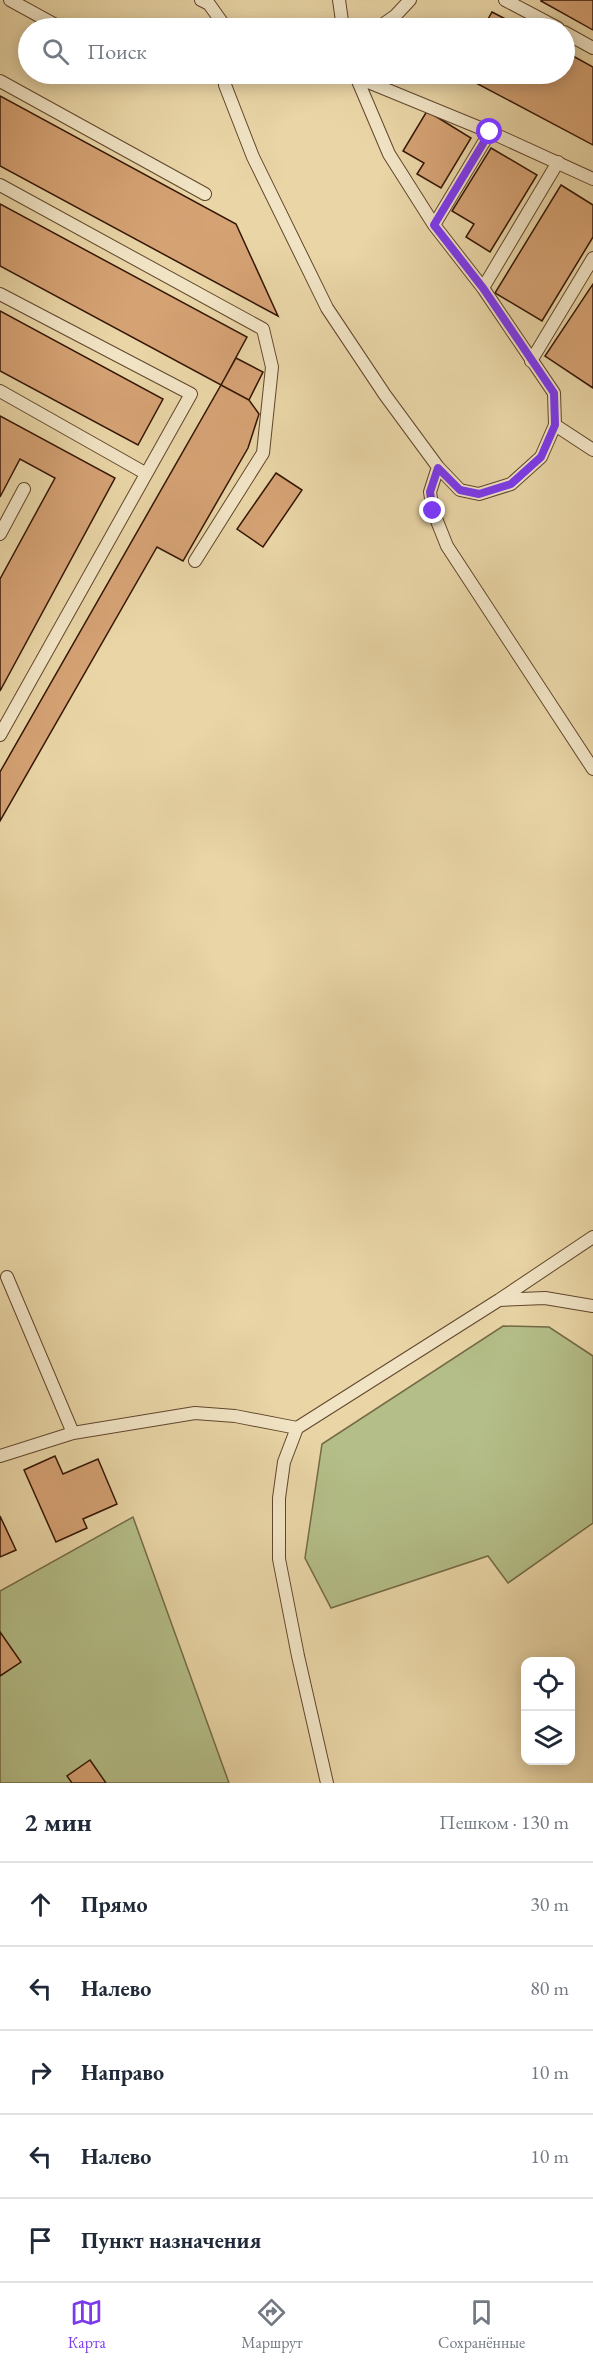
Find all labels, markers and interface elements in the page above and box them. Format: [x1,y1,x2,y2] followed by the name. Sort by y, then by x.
[18,18,575,84] search box
[39,35,72,68] icon: search
[87,37,147,66] text: Поиск
[476,118,502,144] route start
[419,497,445,523] route end
[521,1657,575,1765] map controls
[521,1657,575,1711] button: locate
[521,1711,575,1765] button: layers
[24,1805,92,1839] text: 2 мин
[439,1809,569,1835] text: Пешком · 130 m
[24,1888,57,1921] icon: ahead
[81,1890,148,1919] text: Прямо
[530,1891,569,1917] text: 30 m
[24,1972,57,2005] icon: left
[81,1974,151,2003] text: Налево
[530,1975,569,2001] text: 80 m
[24,2056,57,2089] icon: right
[81,2058,164,2087] text: Направо
[530,2059,569,2085] text: 10 m
[24,2140,57,2173] icon: left
[81,2142,151,2171] text: Налево
[530,2143,569,2169] text: 10 m
[24,2224,57,2257] icon: arrive
[81,2226,261,2255] text: Пункт назначения
[68,2296,106,2353] tab: Карта
[241,2296,303,2353] tab: Маршрут
[438,2296,525,2353] tab: Сохранённые

